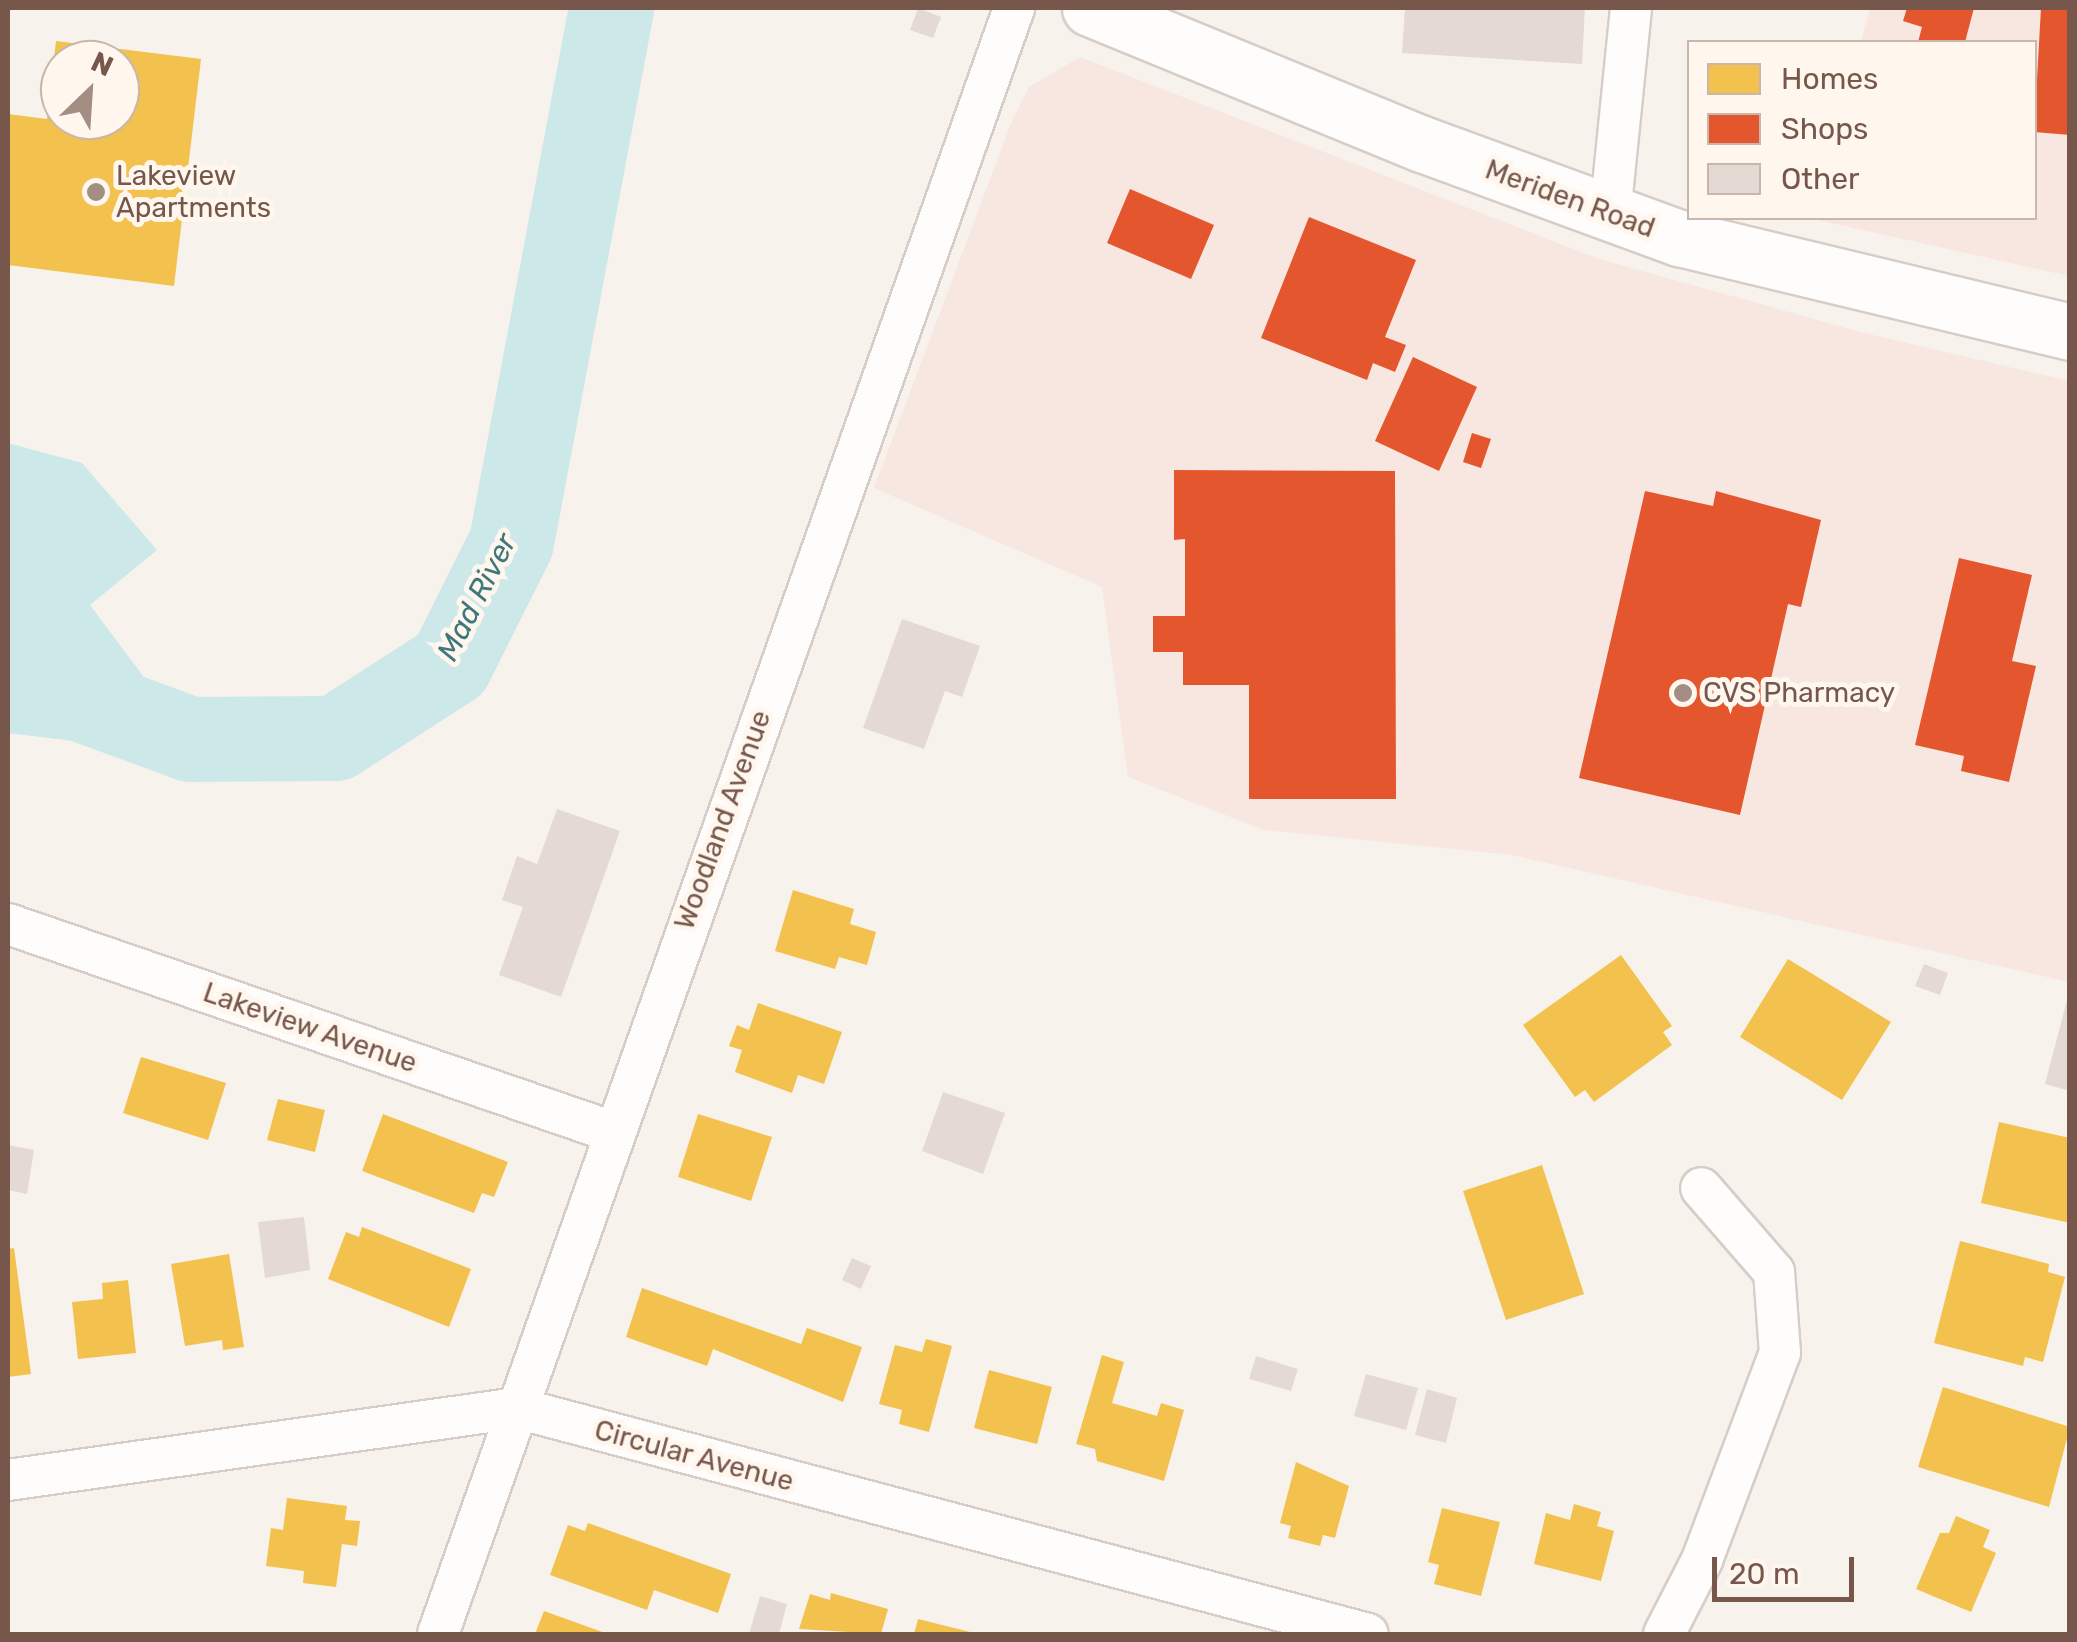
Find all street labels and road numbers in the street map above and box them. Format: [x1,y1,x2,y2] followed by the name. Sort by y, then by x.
[1481,153,1659,245] street label: Meriden Road
[668,706,778,934] street label: Woodland Avenue
[198,975,422,1081] street label: Lakeview Avenue
[590,1413,798,1499] street label: Circular Avenue

